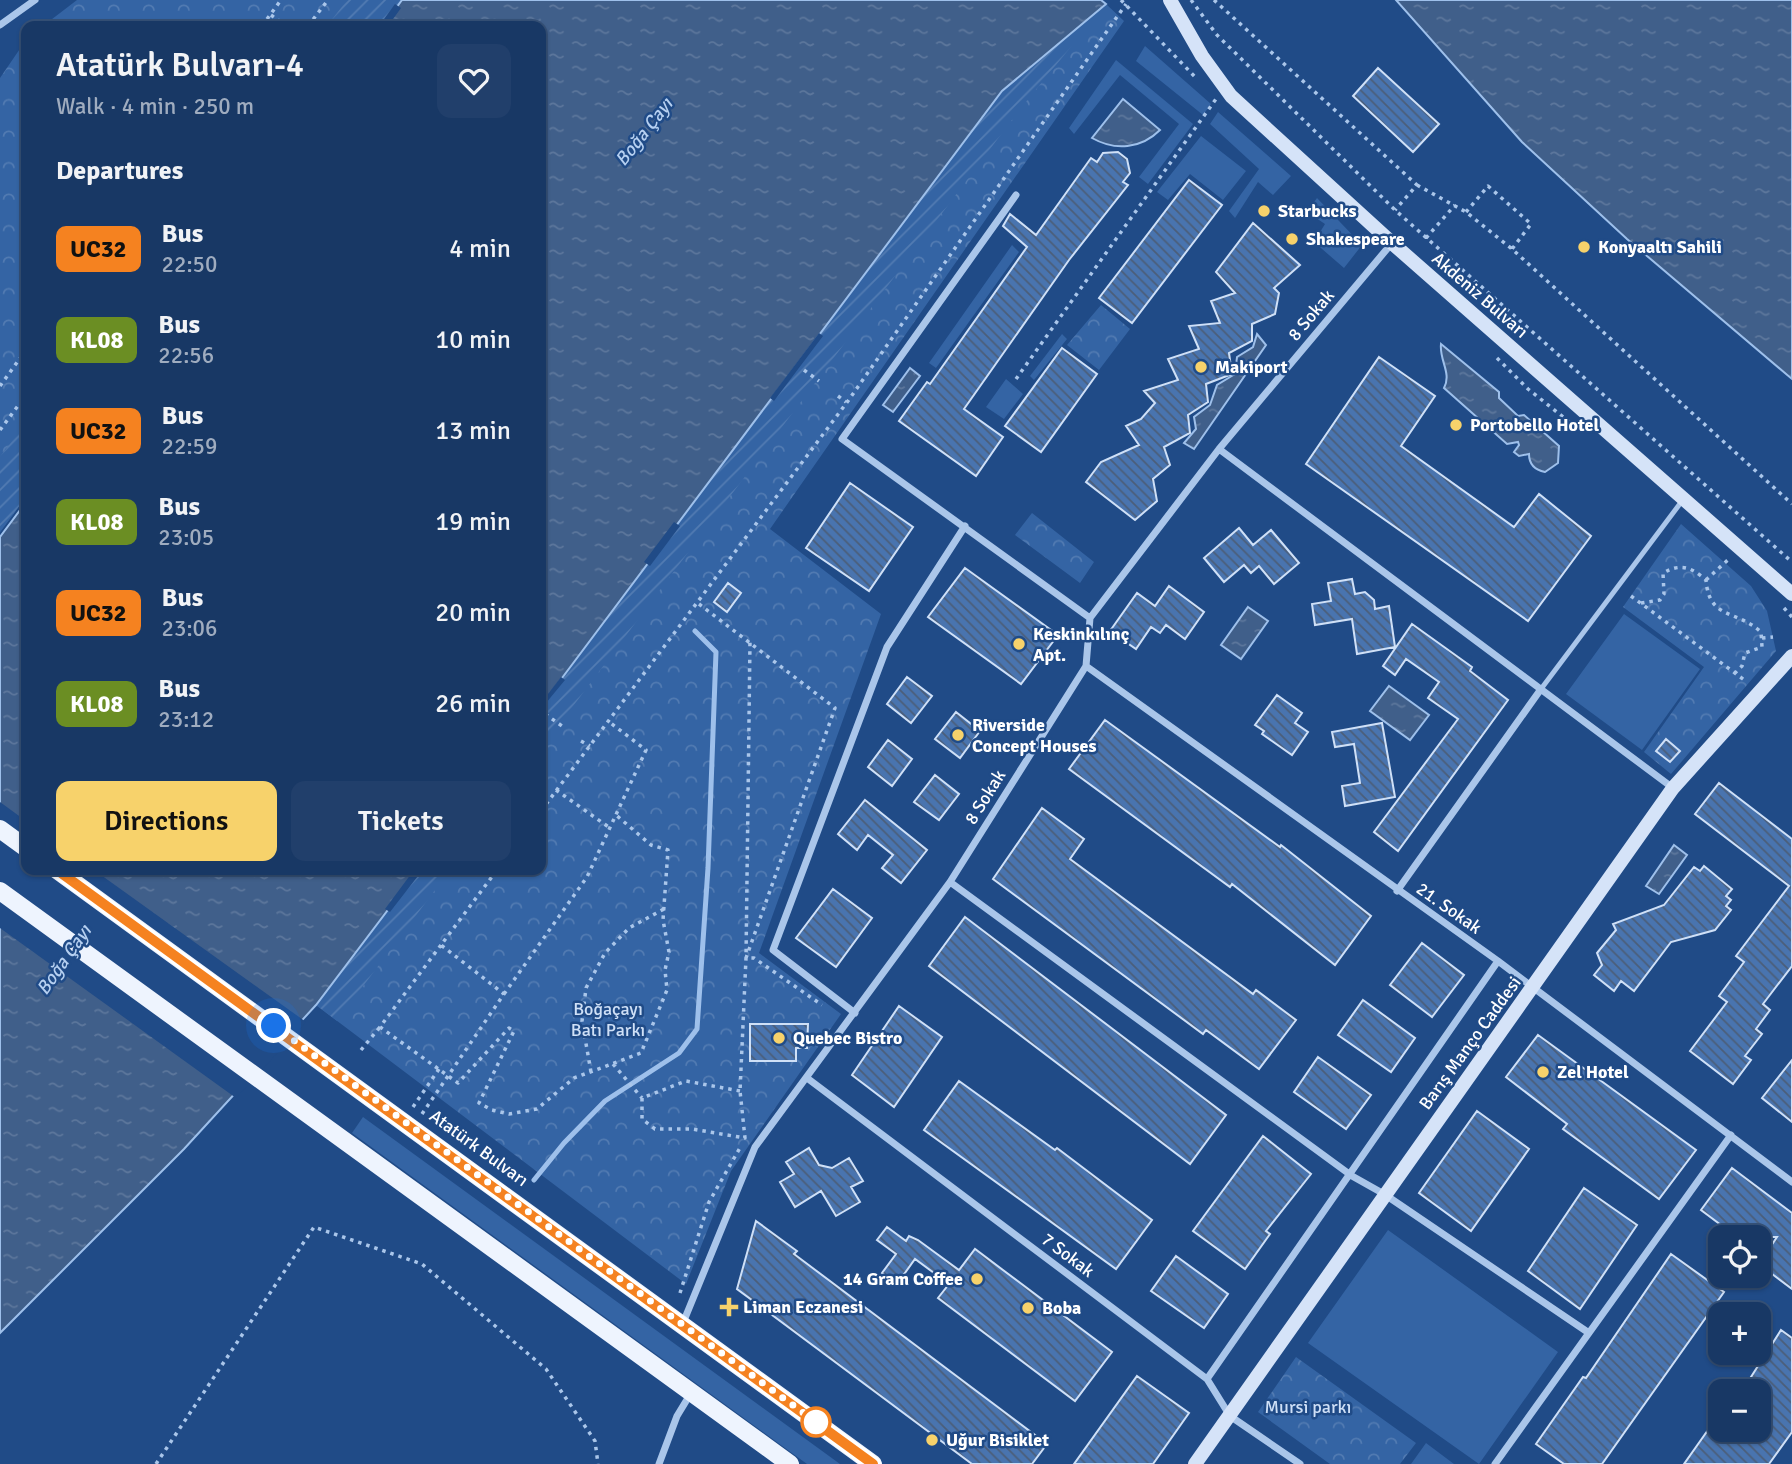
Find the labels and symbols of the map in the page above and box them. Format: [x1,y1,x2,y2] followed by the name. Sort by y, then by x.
[610,92,679,171] water label: Boğa Çayı
[1278,200,1357,222] place label: Starbucks
[1256,203,1272,219] marker: Starbucks
[1306,228,1405,250] place label: Shakespeare
[1284,231,1300,247] marker: Shakespeare
[1598,236,1722,258] place label: Konyaaltı Sahili
[1576,239,1592,255] marker: Konyaaltı Sahili
[1428,247,1532,343] street label: Akdeniz Bulvarı
[1283,285,1339,345] street label: 8 Sokak
[1215,356,1288,378] place label: Makiport
[1193,359,1209,375] marker: Makiport
[1470,414,1600,436] place label: Portobello Hotel
[1448,417,1464,433] marker: Portobello Hotel
[1033,623,1130,666] place label: Keskinkılınç Apt.
[1011,636,1027,652] marker: Keskinkılınç Apt.
[972,714,1096,757] place label: Riverside Concept Houses
[950,727,966,743] marker: Riverside Concept Houses
[960,766,1010,828] street label: 8 Sokak
[1412,878,1486,938] street label: 21. Sokak
[31,920,97,1000] water label: Boğa Çayı
[1414,972,1526,1114] street label: Barış Manço Caddesi
[571,998,645,1041] park label: Boğaçayı Batı Parkı
[256,1008,291,1043] your location
[793,1027,902,1049] place label: Quebec Bistro
[771,1030,787,1046] marker: Quebec Bistro
[1557,1061,1629,1083] place label: Zel Hotel
[1535,1064,1551,1080] marker: Zel Hotel
[425,1105,533,1191] street label: Atatürk Bulvarı
[1037,1228,1099,1282] street label: 7 Sokak
[843,1268,963,1290] place label: 14 Gram Coffee
[969,1271,985,1287] marker: 14 Gram Coffee
[743,1296,863,1318] place label: Liman Eczanesi
[1042,1297,1081,1319] place label: Boba
[721,1299,737,1315] marker: Liman Eczanesi
[1020,1300,1036,1316] marker: Boba
[1265,1396,1351,1418] park label: Mursi parkı
[801,1407,831,1437] unlabelled marker
[946,1429,1049,1451] place label: Uğur Bisiklet
[924,1432,940,1448] marker: Uğur Bisiklet

